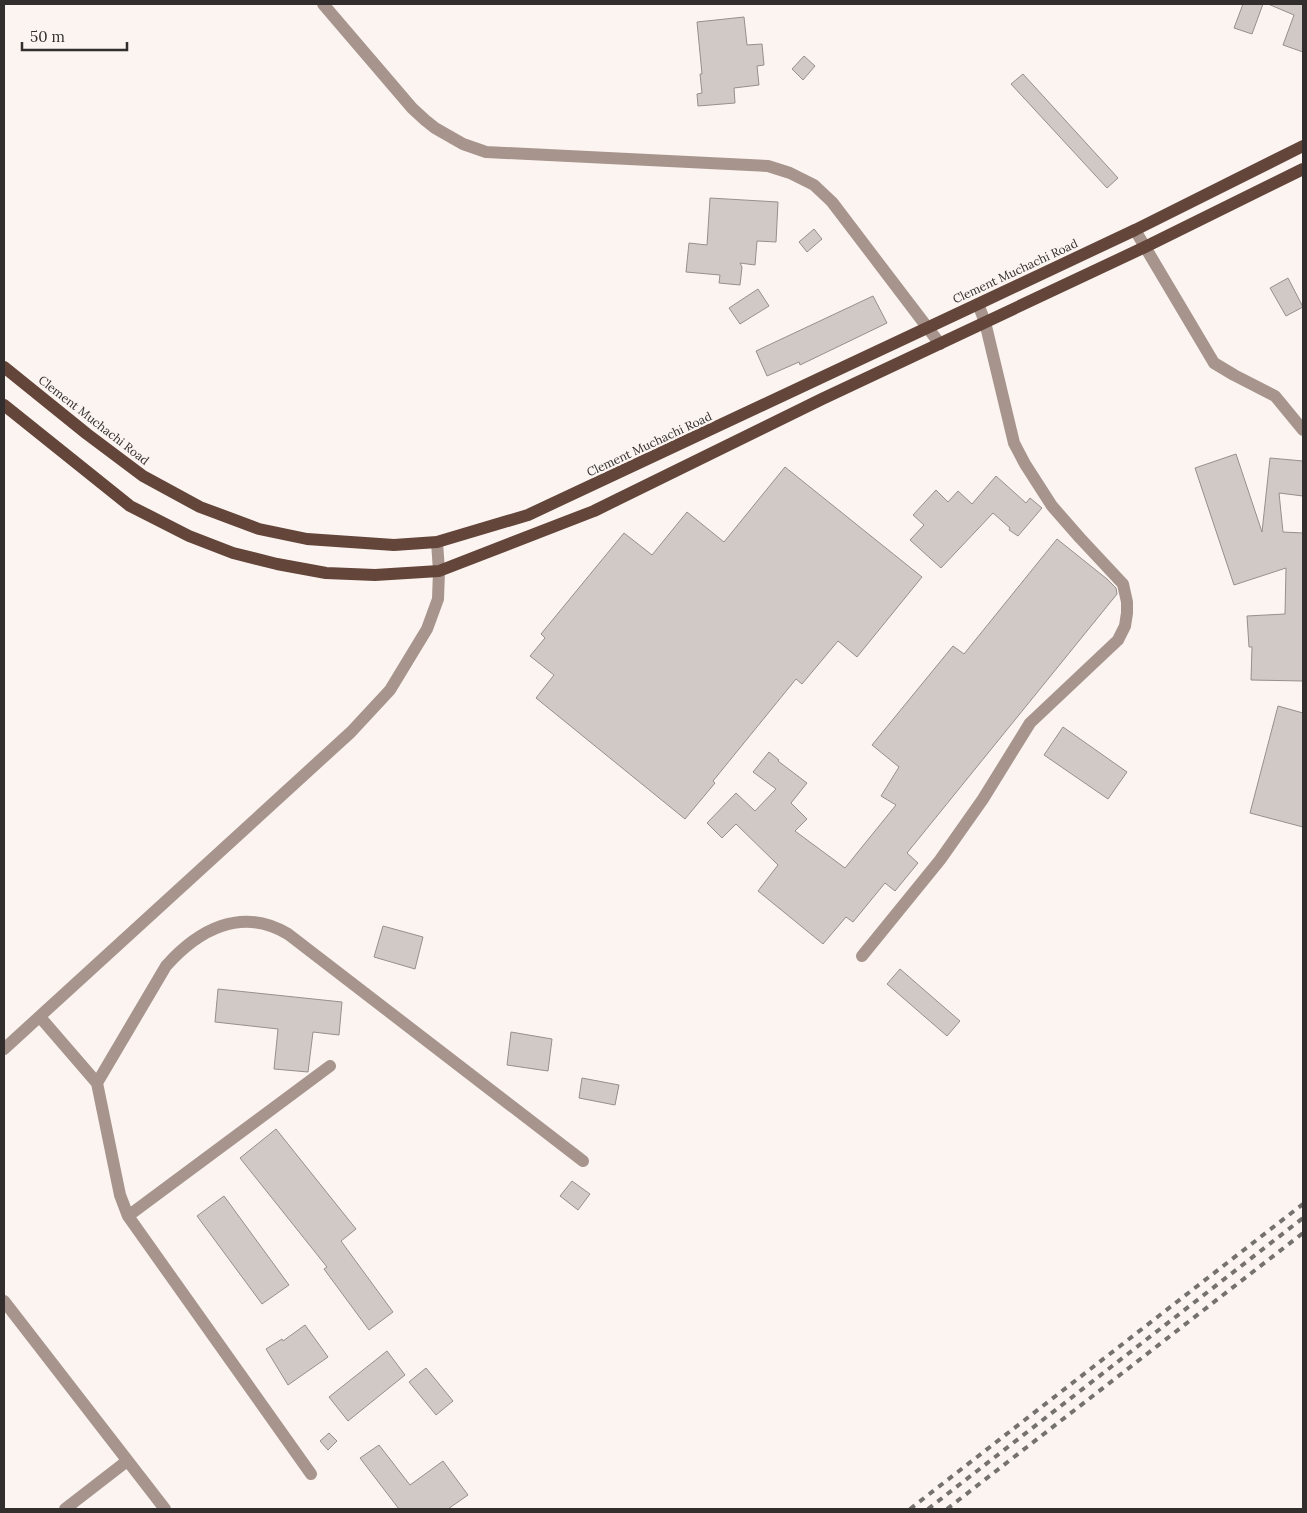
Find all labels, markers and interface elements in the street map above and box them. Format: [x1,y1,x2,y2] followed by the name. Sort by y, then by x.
[22,20,128,52] scale bar
[30,27,65,46] text: 50 m
[950,235,1080,307] street label: Clement Muchachi Road
[36,372,152,468] street label: Clement Muchachi Road
[584,408,714,480] street label: Clement Muchachi Road

